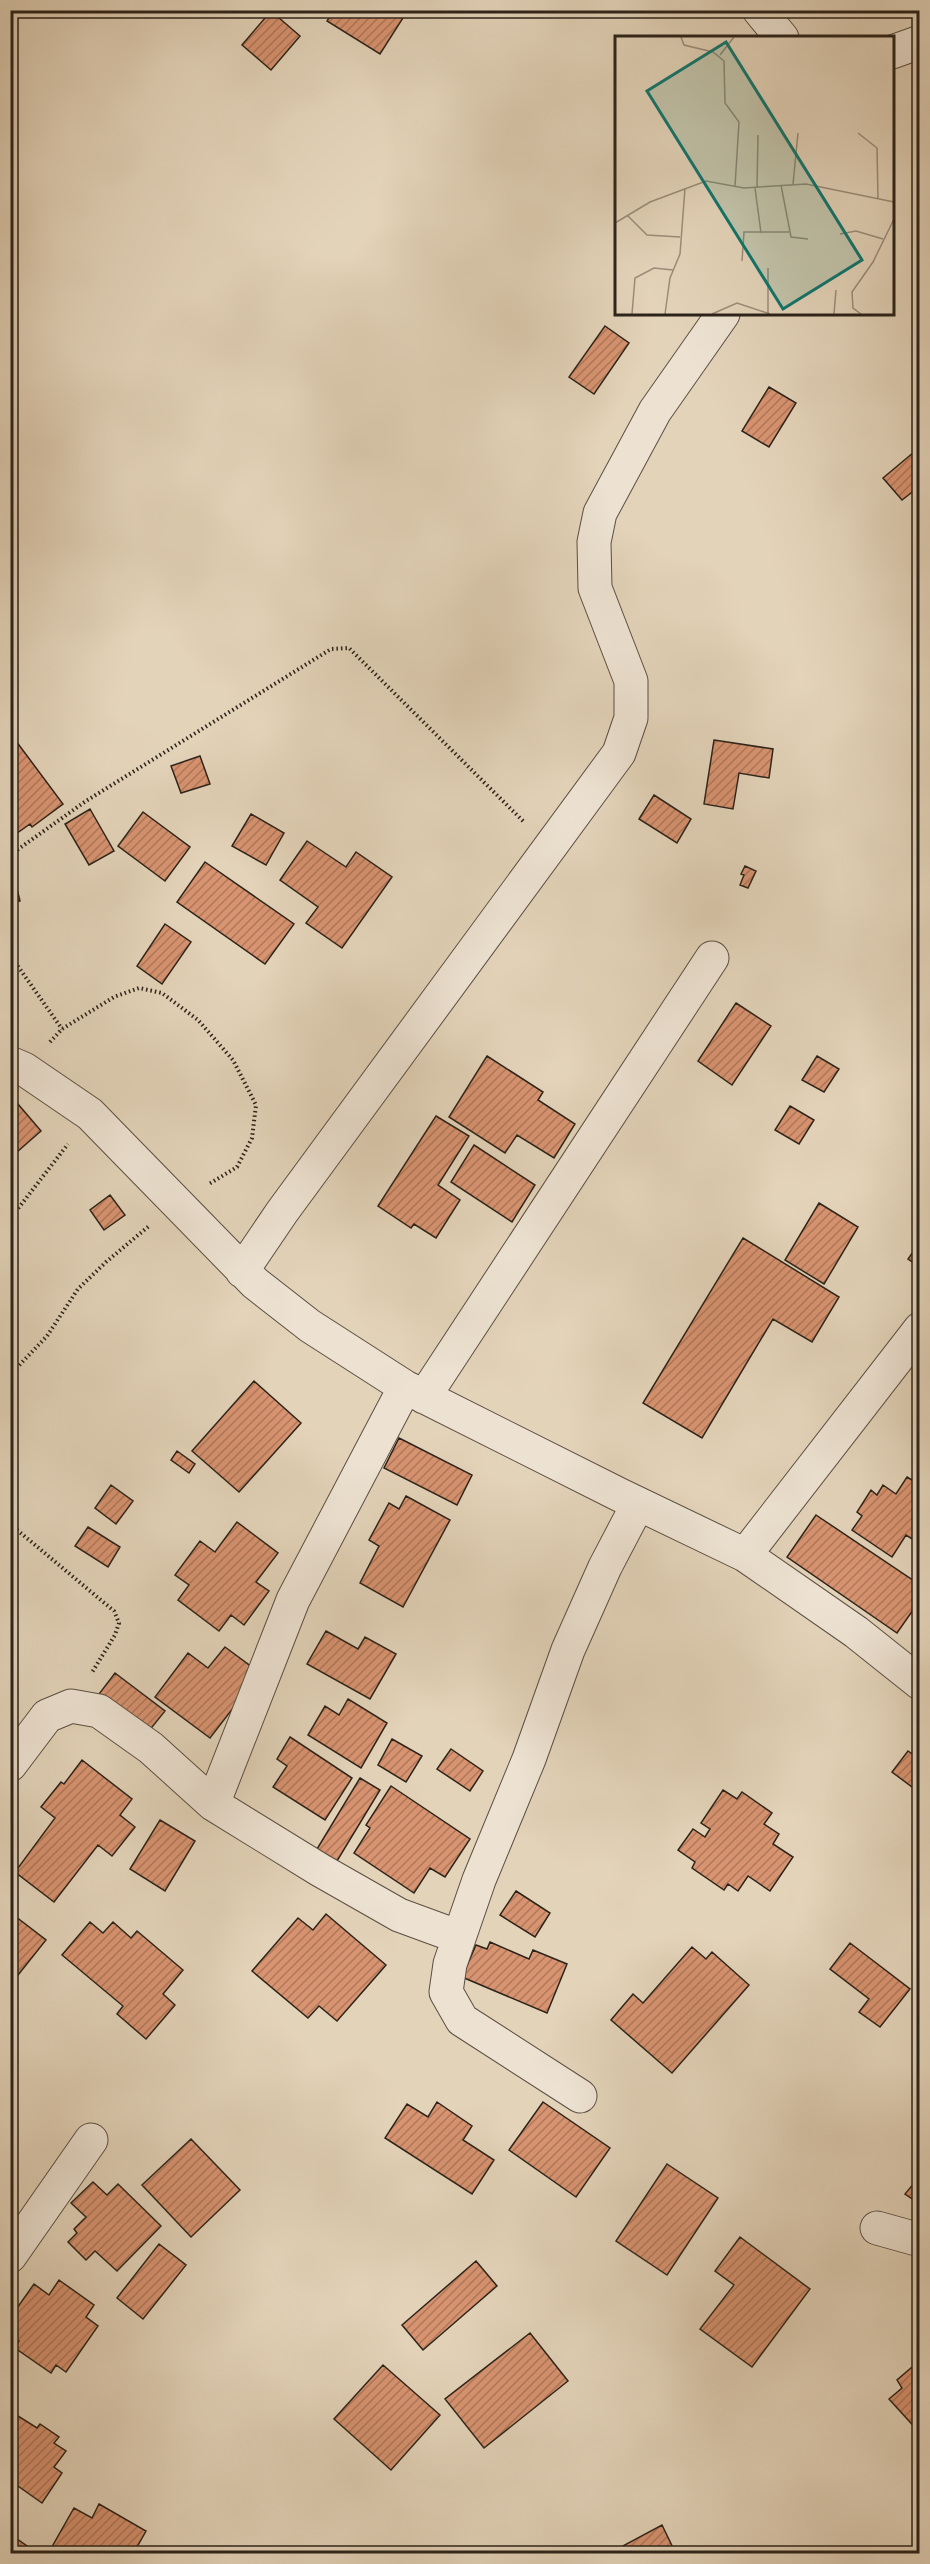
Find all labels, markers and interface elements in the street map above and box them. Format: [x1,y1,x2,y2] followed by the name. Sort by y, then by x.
[615,36,894,315] inset map

